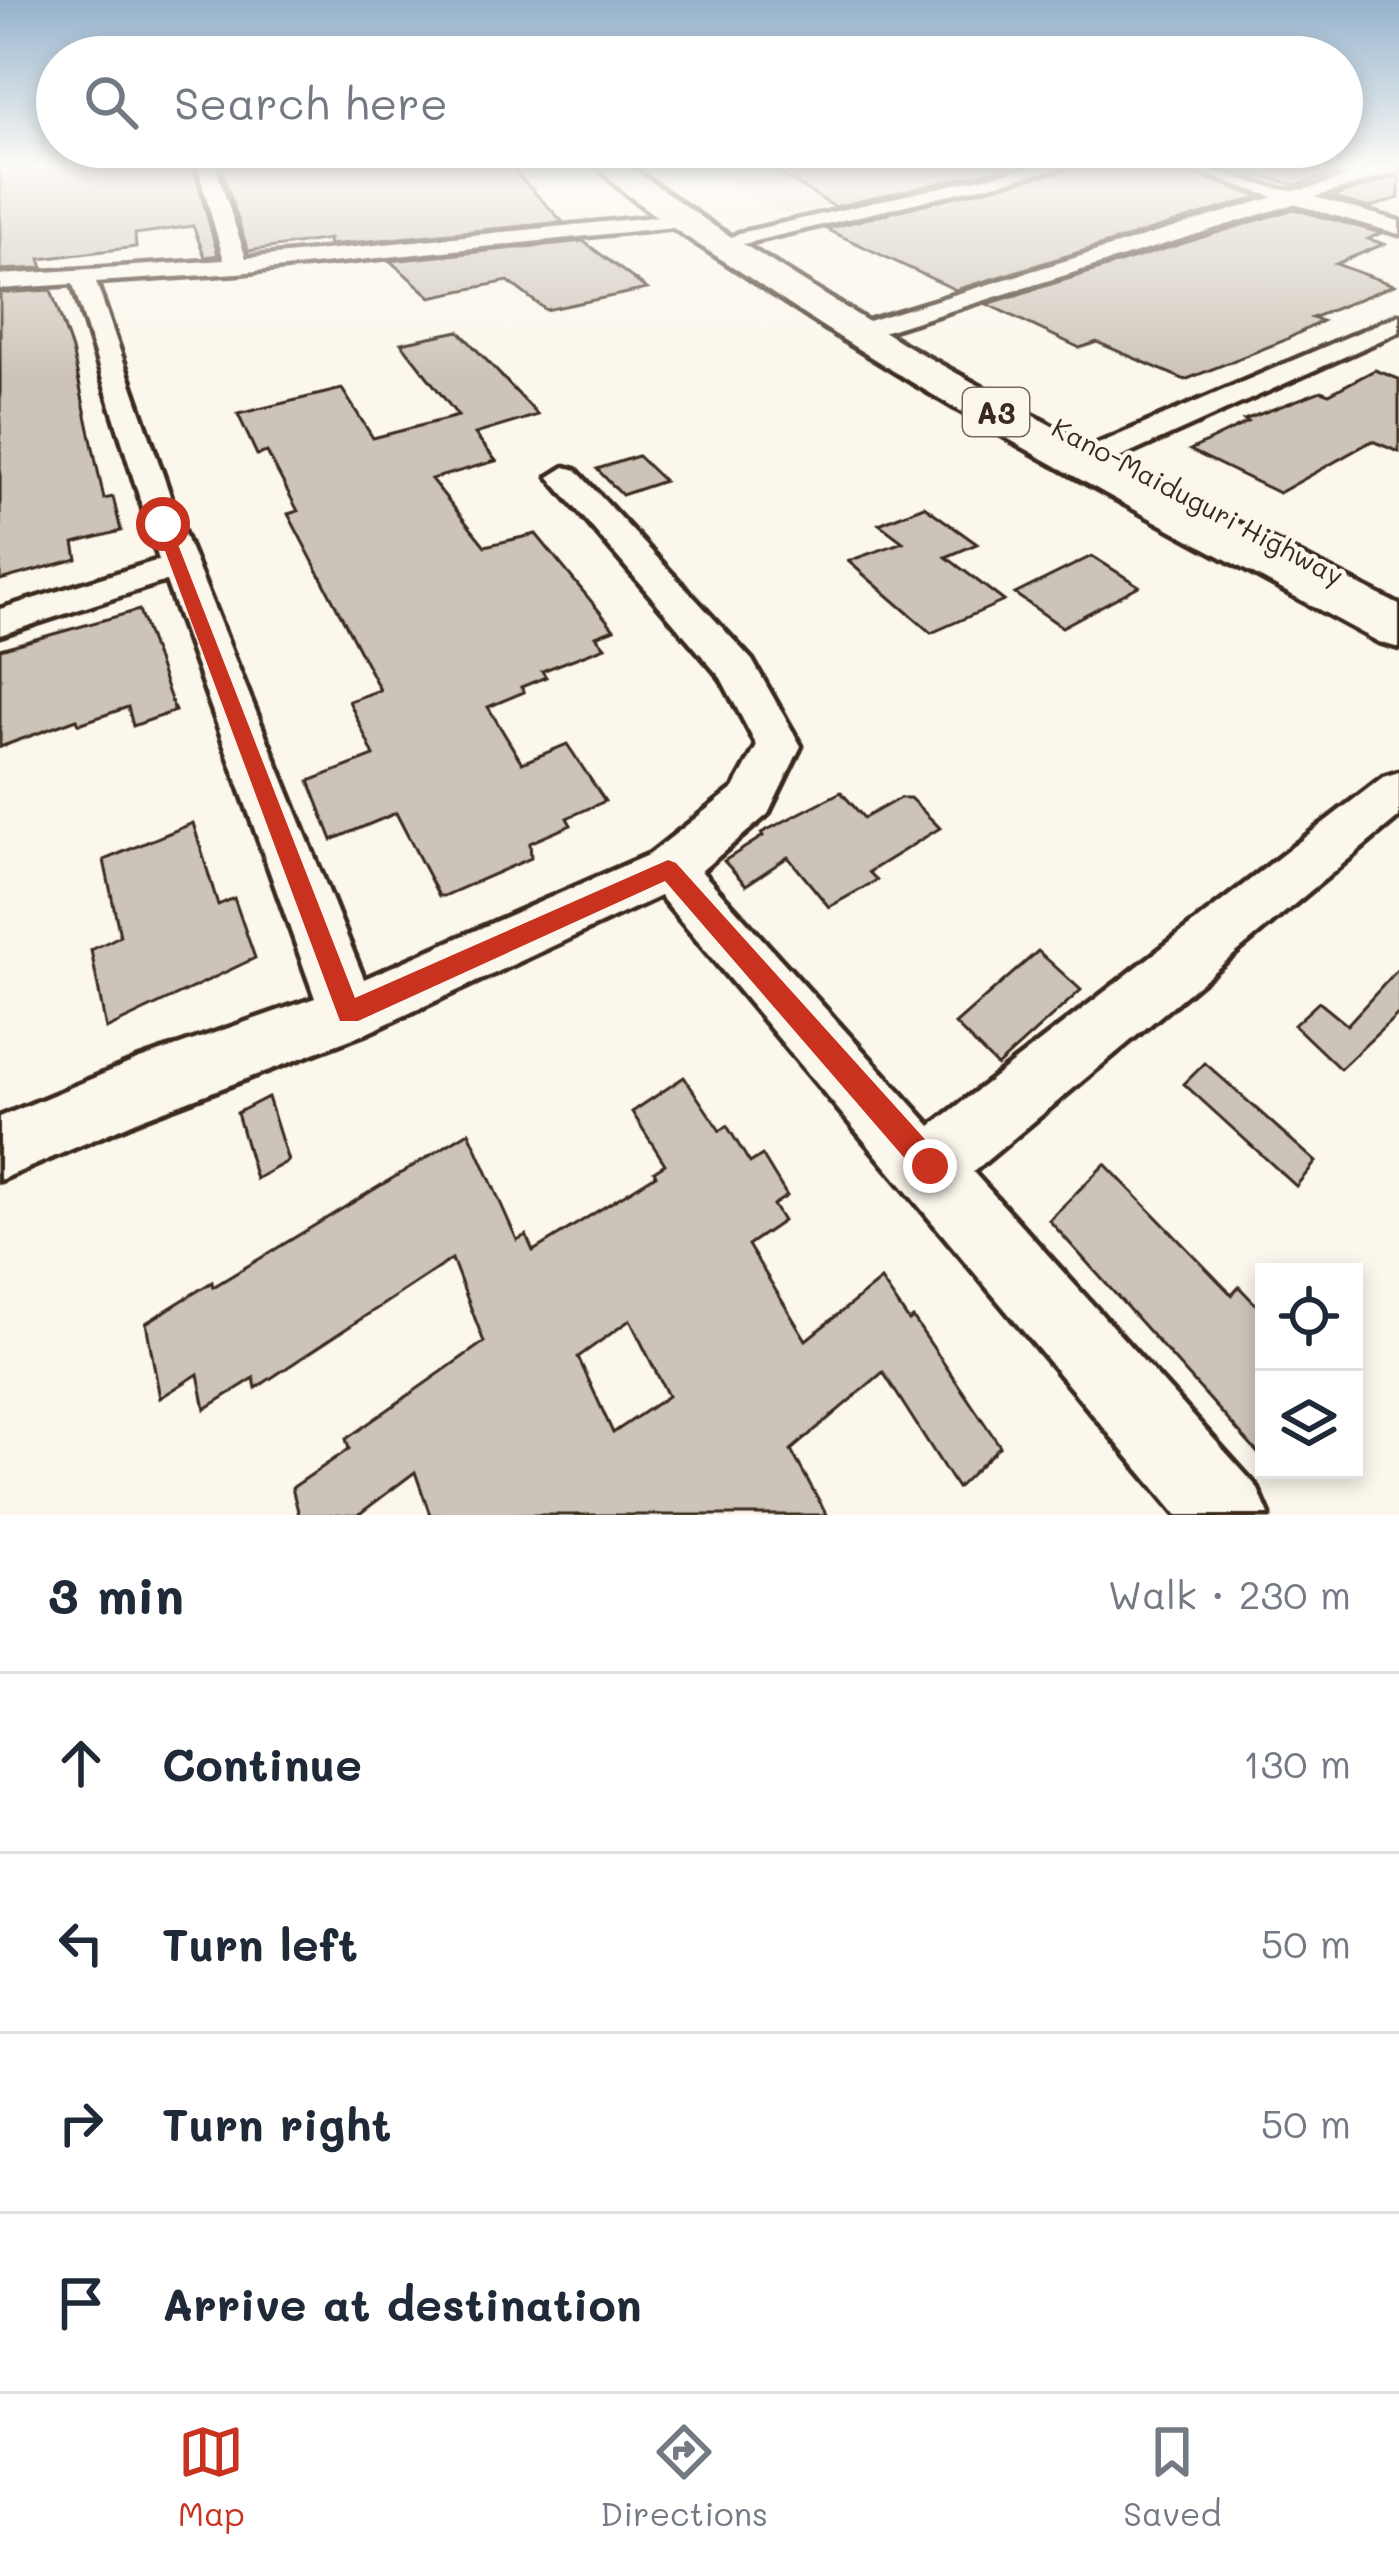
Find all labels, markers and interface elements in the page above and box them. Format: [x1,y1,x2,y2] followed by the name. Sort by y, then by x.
[36,36,1363,168] search box
[78,69,144,135] icon: search
[174,73,448,131] text: Search here
[963,388,1029,436] road number: A3
[1046,409,1350,593] street label: Kano-Maiduguri Highway
[136,497,190,551] route start
[903,1139,957,1193] route end
[1255,1263,1363,1479] map controls
[1255,1263,1363,1371] button: locate
[1255,1371,1363,1479] button: layers
[48,1560,184,1627] text: 3 min
[1108,1568,1351,1619] text: Walk · 230 m
[48,1730,114,1796] icon: ahead
[162,1734,362,1792] text: Continue
[1243,1737,1351,1788] text: 130 m
[48,1910,114,1976] icon: left
[162,1914,358,1972] text: Turn left
[1261,1917,1351,1968] text: 50 m
[48,2090,114,2156] icon: right
[162,2094,391,2152] text: Turn right
[1261,2097,1351,2148] text: 50 m
[48,2270,114,2336] icon: arrive
[162,2274,642,2332] text: Arrive at destination
[178,2419,245,2534] tab: Map
[600,2419,768,2534] tab: Directions
[1123,2419,1221,2534] tab: Saved

